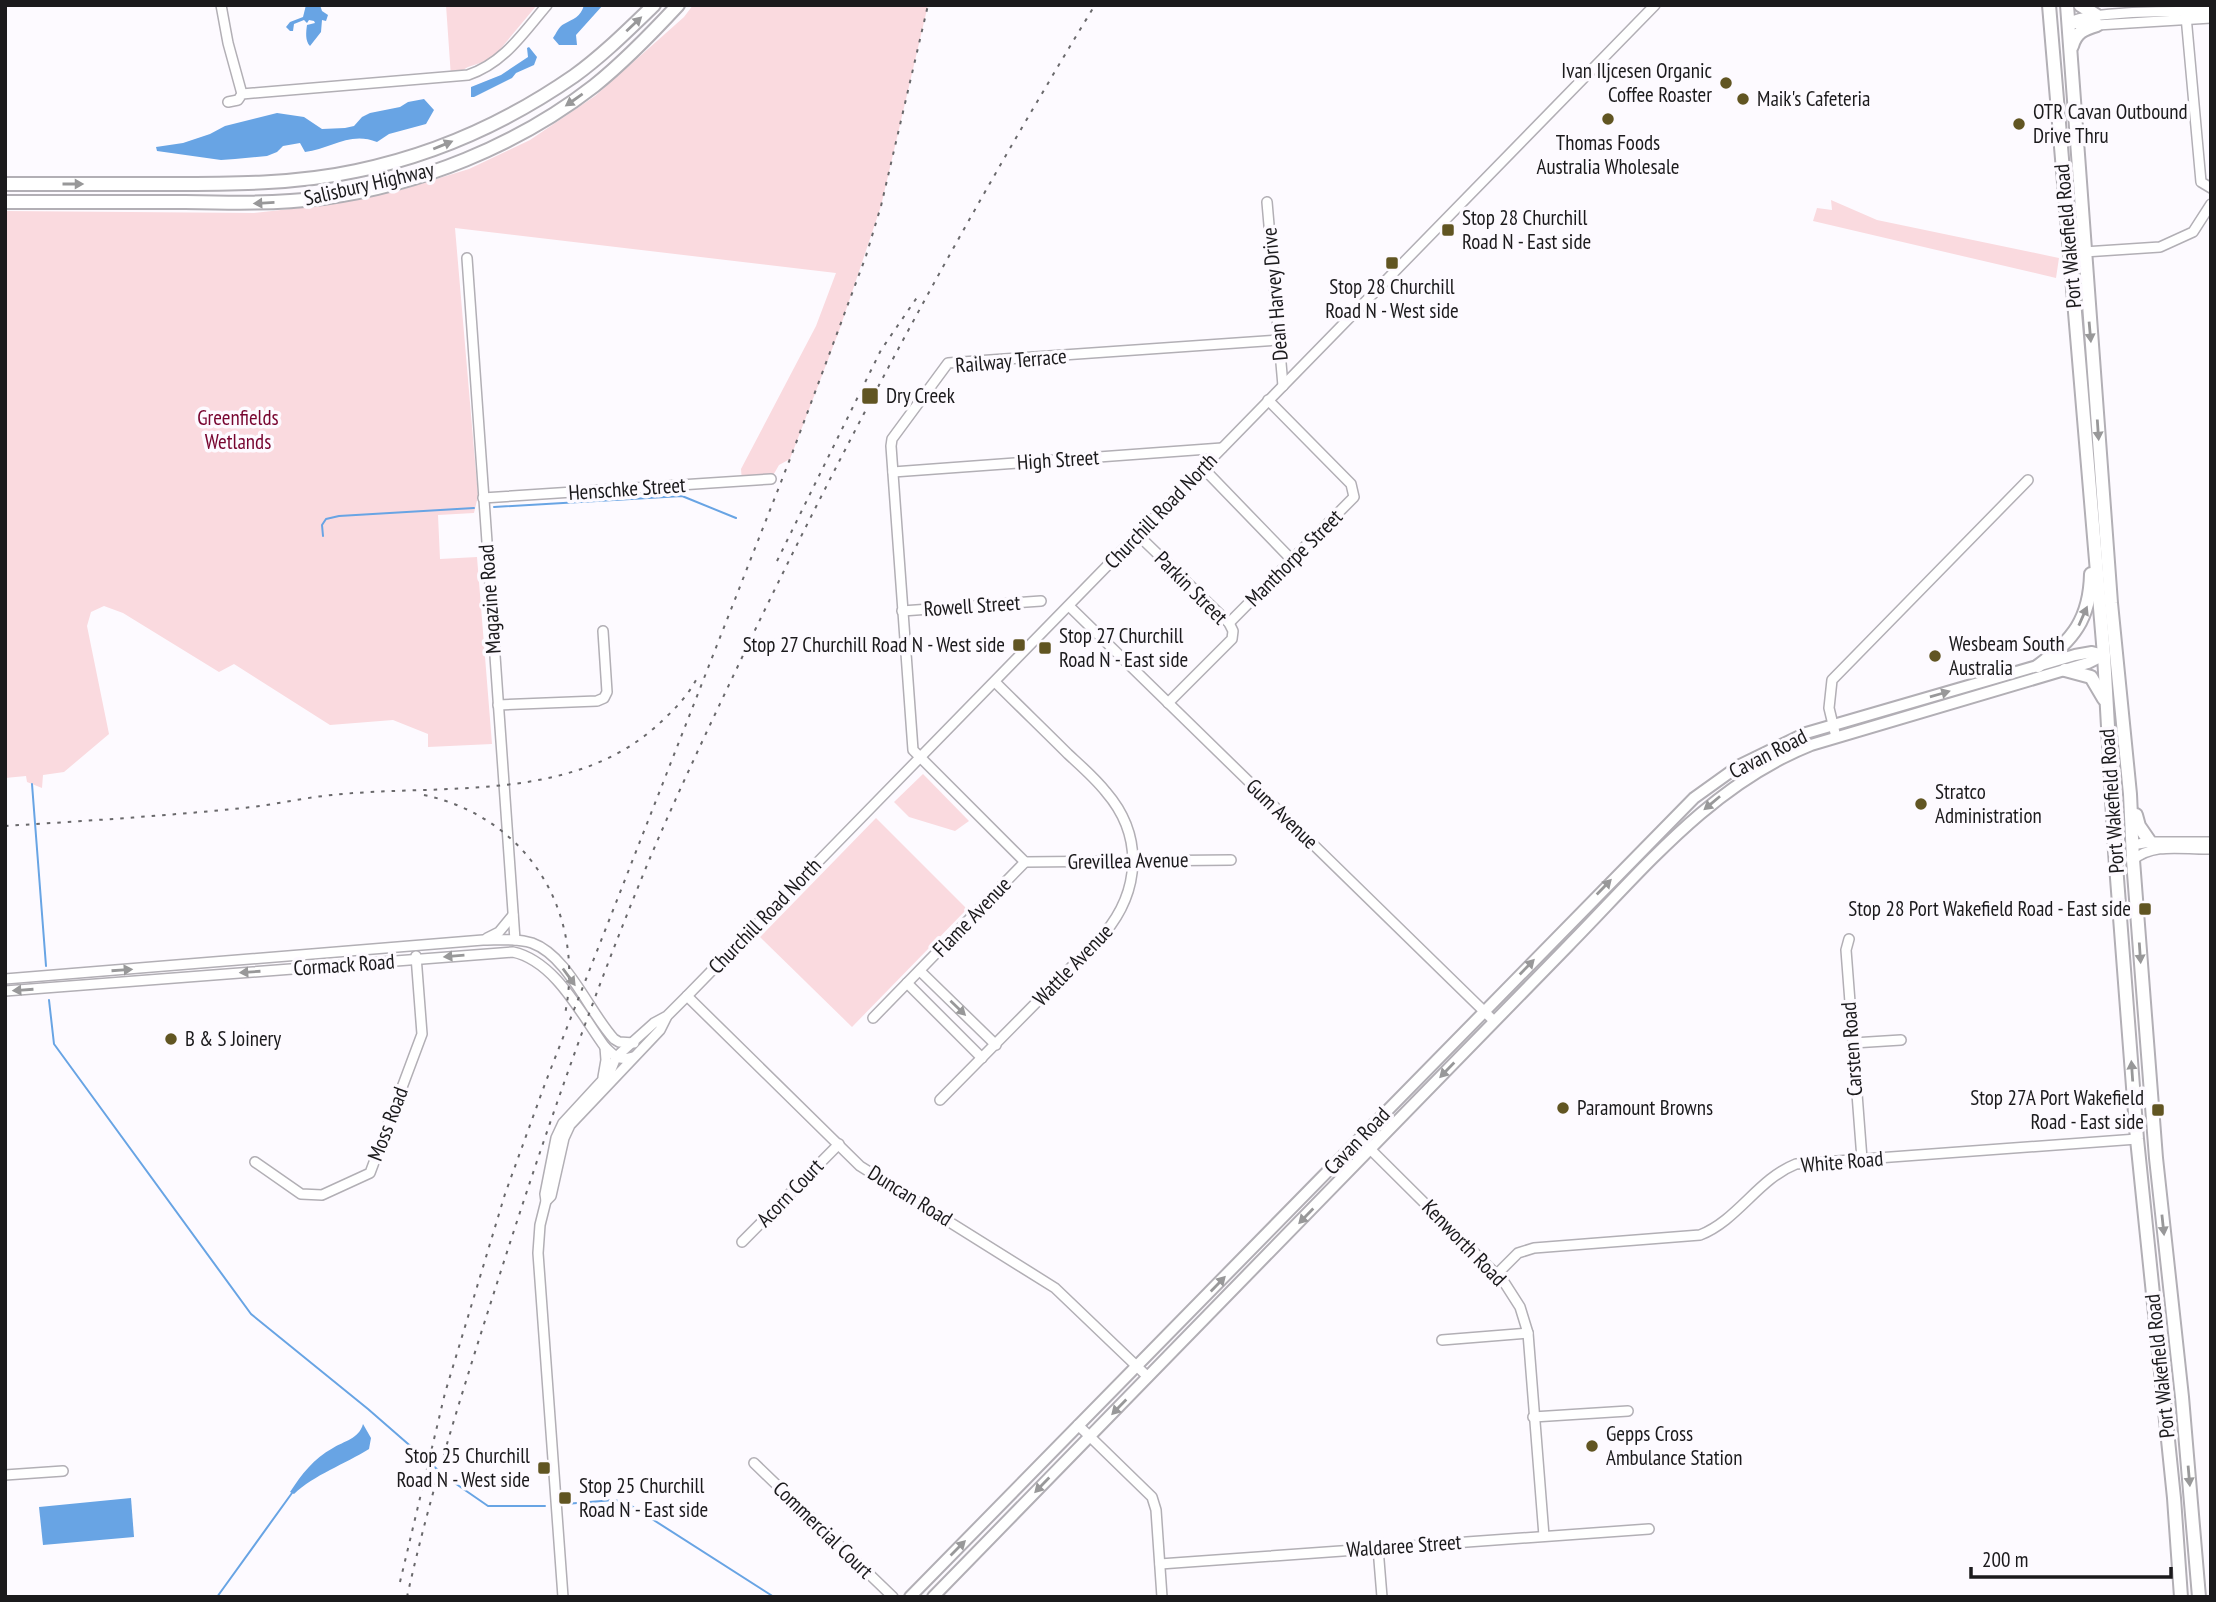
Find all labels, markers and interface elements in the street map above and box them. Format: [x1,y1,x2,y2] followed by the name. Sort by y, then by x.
[625,17,642,33] one-way arrow
[1561,57,1713,108] place label: Ivan Iljcesen Organic Coffee Roaster
[1718,75,1734,91] marker: Ivan Iljcesen Organic Coffee Roaster
[1757,85,1870,112] place label: Maik's Cafeteria
[1735,91,1751,107] marker: Maik's Cafeteria
[565,93,583,107] one-way arrow
[2033,98,2188,149] place label: OTR Cavan Outbound Drive Thru
[1600,111,1616,127] marker: Thomas Foods Australia Wholesale
[2011,116,2027,132] marker: OTR Cavan Outbound Drive Thru
[1536,129,1680,180] place label: Thomas Foods Australia Wholesale
[433,139,454,150] one-way arrow
[301,155,437,212] street label: Salisbury Highway
[2048,163,2087,309] street label: Port Wakefield Road
[63,178,85,190] one-way arrow
[253,197,275,208] one-way arrow
[1462,204,1591,255] place label: Stop 28 Churchill Road N - East side
[1440,222,1456,238] marker: Stop 28 Churchill Road N - East side
[1255,226,1294,362] street label: Dean Harvey Drive
[1384,255,1400,271] marker: Stop 28 Churchill Road N - West side
[1325,273,1459,324] place label: Stop 28 Churchill Road N - West side
[2085,321,2096,343] one-way arrow
[954,342,1068,379] street label: Railway Terrace
[886,382,955,409] place label: Dry Creek
[860,386,880,406] marker: Dry Creek
[197,404,279,455] park label: Greenfields Wetlands
[2093,420,2104,442] one-way arrow
[1016,443,1100,476] street label: High Street
[1098,447,1223,574] street label: Churchill Road North
[567,471,687,506] street label: Henschke Street
[1239,503,1348,612] street label: Manthorpe Street
[472,543,507,655] street label: Magazine Road
[1149,545,1234,630] street label: Parkin Street
[923,589,1021,622] street label: Rowell Street
[2077,606,2089,626] one-way arrow
[1059,622,1188,673] place label: Stop 27 Churchill Road N - East side
[1949,630,2065,681] place label: Wesbeam South Australia
[743,631,1005,658] place label: Stop 27 Churchill Road N - West side
[1011,637,1027,653] marker: Stop 27 Churchill Road N - West side
[1037,640,1053,656] marker: Stop 27 Churchill Road N - East side
[1927,648,1943,664] marker: Wesbeam South Australia
[1930,688,1951,698] one-way arrow
[1724,723,1811,785] street label: Cavan Road
[2093,728,2130,874] street label: Port Wakefield Road
[1241,773,1324,855] street label: Gum Avenue
[1935,778,2042,829] place label: Stratco Administration
[1703,795,1720,810] one-way arrow
[1913,796,1929,812] marker: Stratco Administration
[1067,846,1189,875] street label: Grevillea Avenue
[702,852,827,979] street label: Churchill Road North
[927,871,1017,962] street label: Flame Avenue
[1596,879,1613,896] one-way arrow
[1848,895,2131,922] place label: Stop 28 Port Wakefield Road - East side
[2137,901,2153,917] marker: Stop 28 Port Wakefield Road - East side
[1027,918,1118,1011] street label: Wattle Avenue
[2135,942,2146,964] one-way arrow
[292,947,395,982] street label: Cormack Road
[443,951,465,962] one-way arrow
[1519,959,1535,975] one-way arrow
[111,964,133,975] one-way arrow
[239,967,261,978] one-way arrow
[562,968,576,986] one-way arrow
[12,984,34,995] one-way arrow
[949,999,966,1015] one-way arrow
[1835,1001,1868,1097] street label: Carsten Road
[185,1025,281,1052] place label: B & S Joinery
[163,1031,179,1047] marker: B & S Joinery
[2126,1060,2137,1082] one-way arrow
[1438,1062,1455,1079] one-way arrow
[361,1083,414,1165] street label: Moss Road
[1970,1084,2144,1135] place label: Stop 27A Port Wakefield Road - East side
[1577,1094,1713,1121] place label: Paramount Browns
[1555,1100,1571,1116] marker: Paramount Browns
[1318,1101,1395,1180] street label: Cavan Road
[2150,1102,2166,1118] marker: Stop 27A Port Wakefield Road - East side
[1800,1144,1884,1179] street label: White Road
[751,1153,829,1232] street label: Acorn Court
[863,1159,958,1232] street label: Duncan Road
[1416,1194,1512,1292] street label: Kenworth Road
[1299,1207,1315,1224] one-way arrow
[2158,1215,2169,1237] one-way arrow
[1209,1275,1226,1292] one-way arrow
[2139,1293,2180,1439] street label: Port Wakefield Road
[1110,1398,1127,1415] one-way arrow
[1606,1420,1742,1471] place label: Gepps Cross Ambulance Station
[1584,1438,1600,1454] marker: Gepps Cross Ambulance Station
[397,1442,530,1493] place label: Stop 25 Churchill Road N - West side
[536,1460,552,1476] marker: Stop 25 Churchill Road N - West side
[2184,1465,2195,1487] one-way arrow
[579,1472,708,1523] place label: Stop 25 Churchill Road N - East side
[768,1475,879,1584] street label: Commercial Court
[1035,1476,1051,1493] one-way arrow
[557,1490,573,1506] marker: Stop 25 Churchill Road N - East side
[1346,1528,1463,1563] street label: Waldaree Street
[1971,1536,2170,1580] scale bar
[949,1541,966,1557] one-way arrow
[1982,1546,2028,1573] text: 200 m

